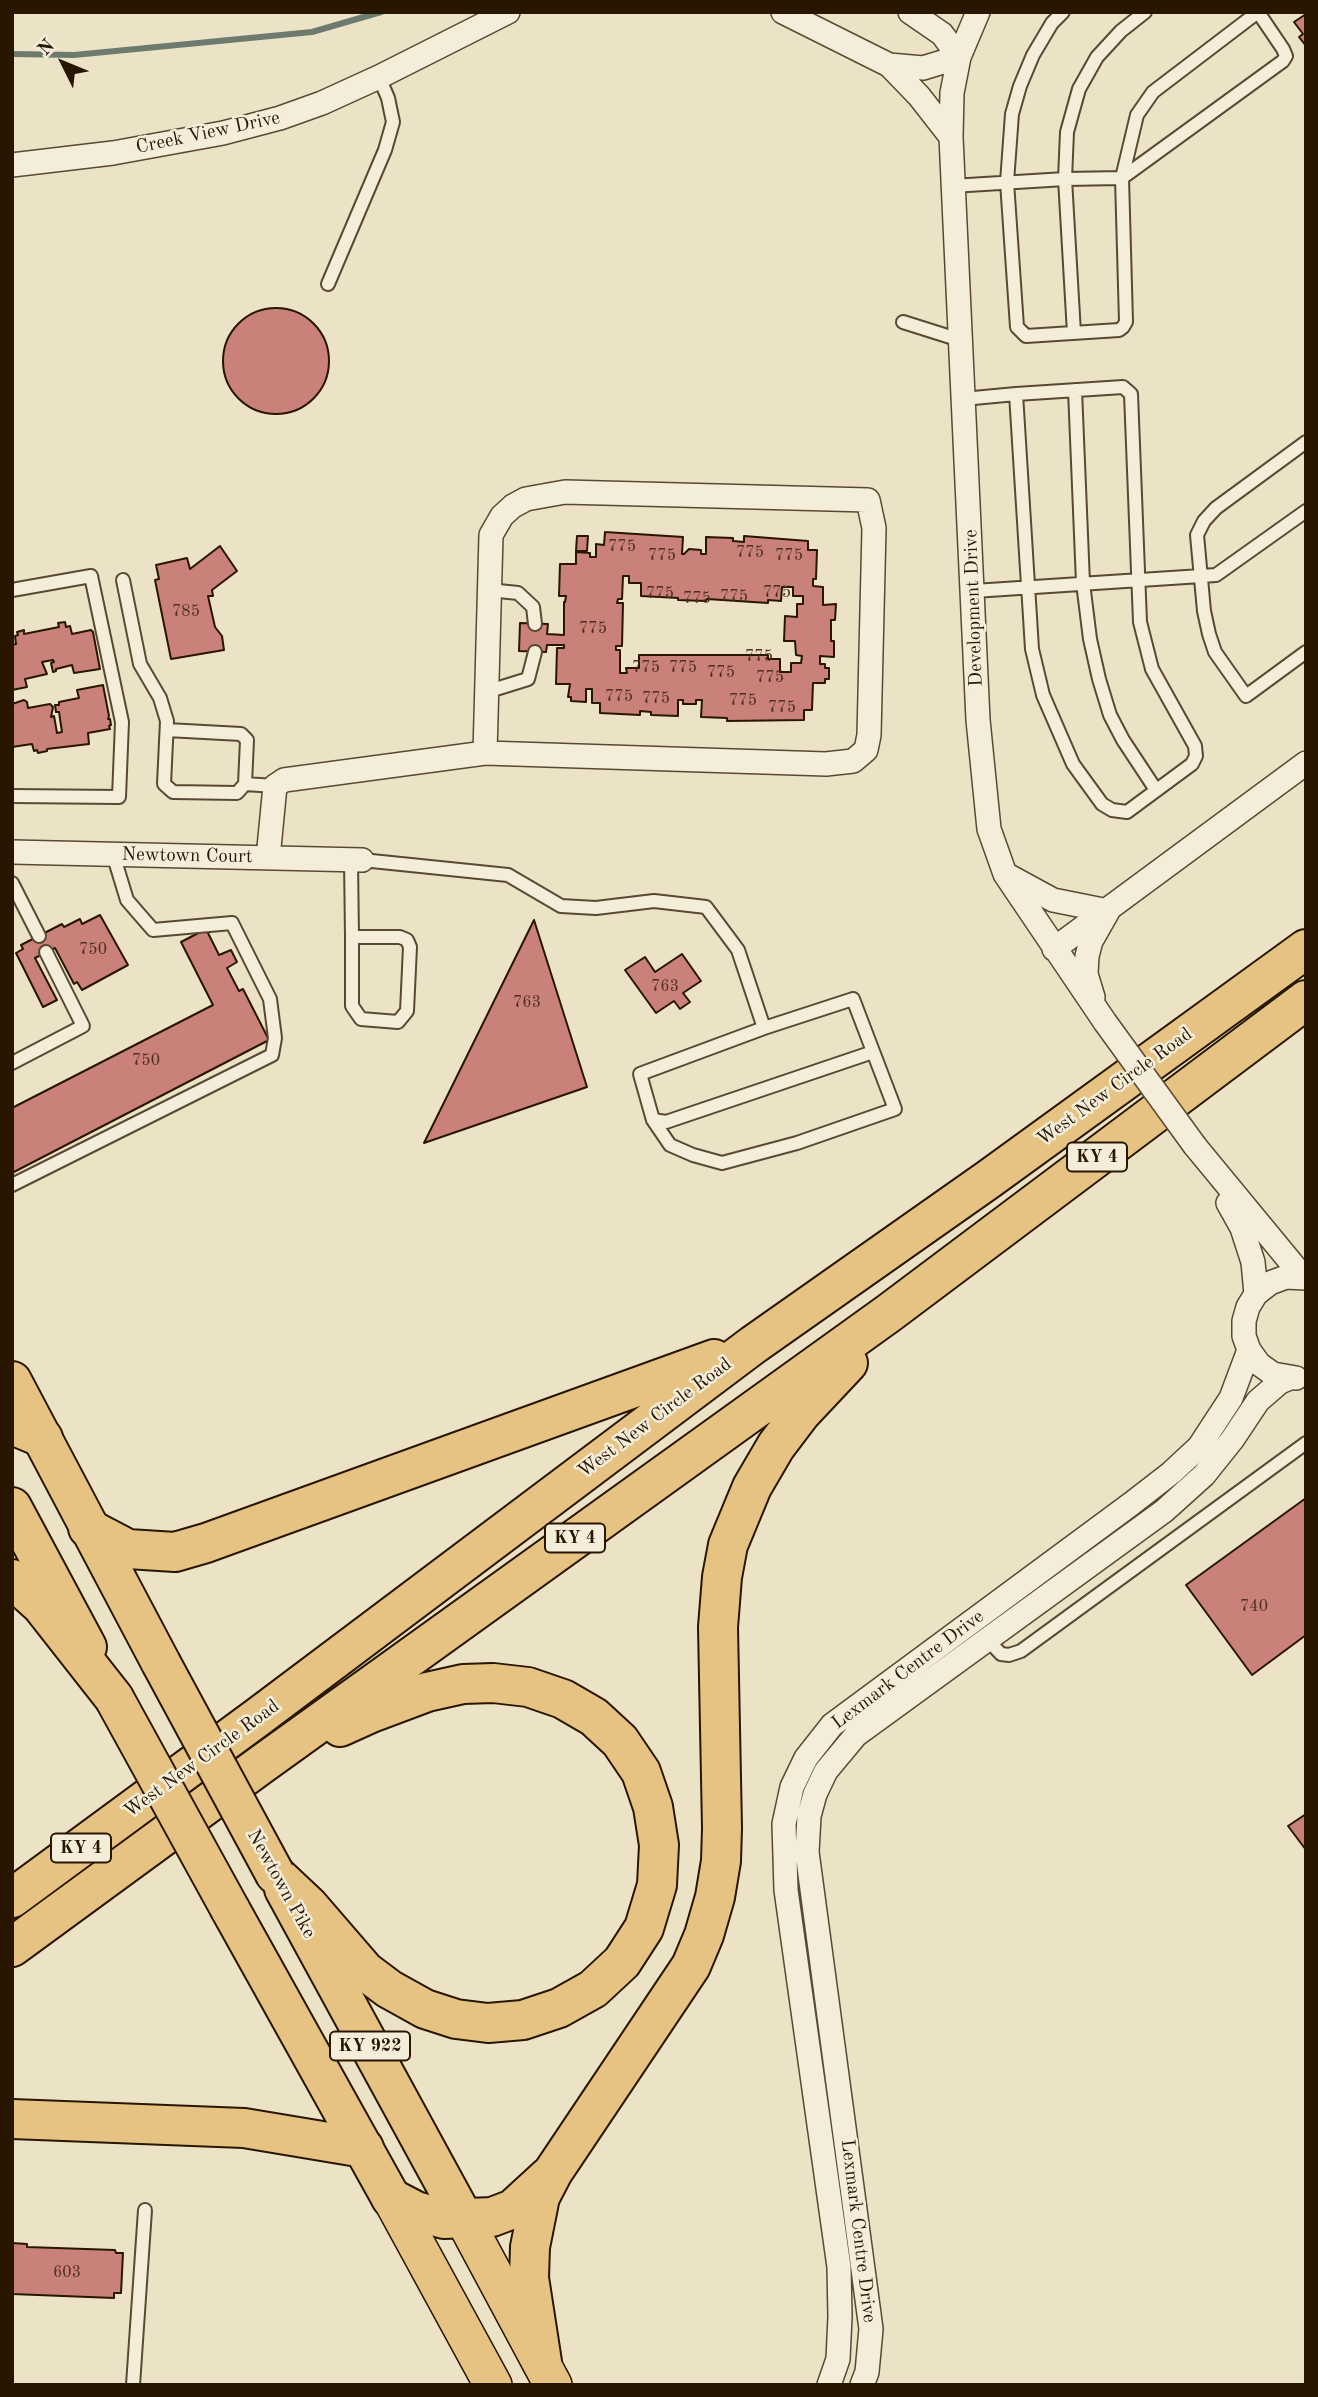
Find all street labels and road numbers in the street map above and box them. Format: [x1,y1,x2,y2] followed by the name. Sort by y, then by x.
[134,107,282,159] street label: Creek View Drive
[960,529,988,687] street label: Development Drive
[121,843,253,869] street label: Newtown Court
[1033,1023,1197,1151] street label: West New Circle Road
[1067,1142,1127,1172] road number: KY 4
[574,1353,736,1483] street label: West New Circle Road
[545,1524,605,1553] road number: KY 4
[827,1605,989,1735] street label: Lexmark Centre Drive
[120,1695,284,1823] street label: West New Circle Road
[242,1826,320,1942] street label: Newtown Pike
[51,1834,111,1862] road number: KY 4
[330,2032,410,2060] road number: KY 922
[835,2138,881,2324] street label: Lexmark Centre Drive

